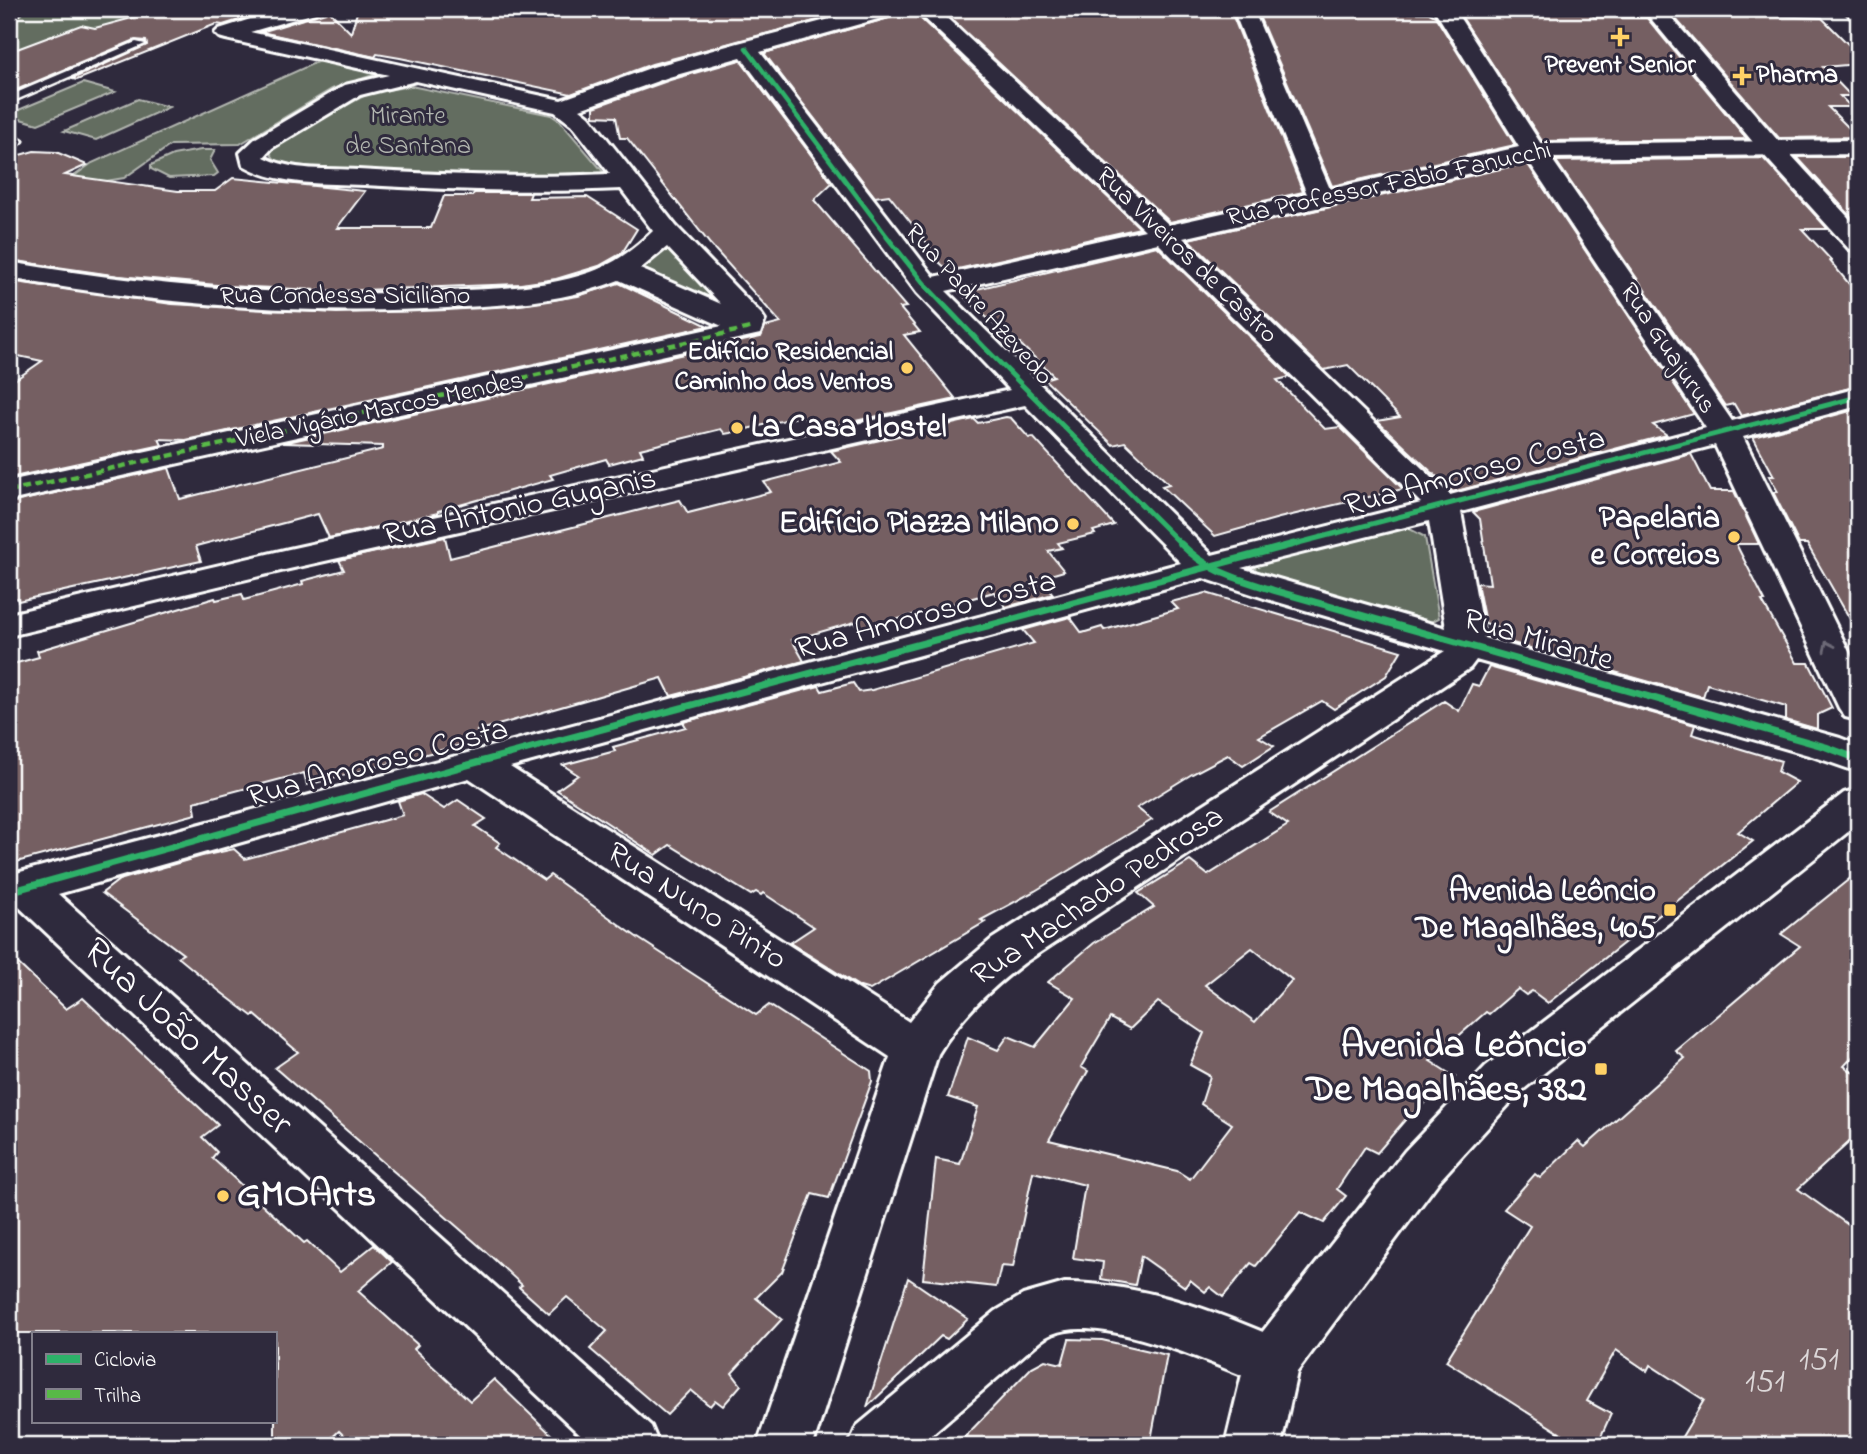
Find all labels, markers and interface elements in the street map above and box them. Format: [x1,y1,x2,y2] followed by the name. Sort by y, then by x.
[1610,27,1630,47] marker: Prevent Senior
[1544,47,1697,85] place label: Prevent Senior
[1756,57,1838,95] place label: Pharma
[1734,68,1750,84] marker: Pharma
[345,98,471,166] park label: Mirante de Santana
[1223,132,1555,238] street label: Rua Professor Fabio Fanucchi
[1086,159,1286,353] street label: Rua Viveiros de Castro
[895,215,1061,395] street label: Rua Padre Azevedo
[1609,276,1725,422] street label: Rua Guajurus
[220,278,470,316] street label: Rua Condessa Siciliano
[675,334,893,402] place label: Edifício Residencial Caminho dos Ventos
[899,360,915,376] marker: Edifício Residencial Caminho dos Ventos
[232,362,527,460] street label: Viela Vigário Marcos Mendes
[751,405,947,452] place label: La Casa Hostel
[1339,416,1611,530] street label: Rua Amoroso Costa
[729,420,745,436] marker: La Casa Hostel
[379,456,661,560] street label: Rua Antonio Guganis
[1591,496,1720,580] place label: Papelaria e Correios
[779,501,1059,548] place label: Edifício Piazza Milano
[1065,516,1081,532] marker: Edifício Piazza Milano
[1726,529,1742,545] marker: Papelaria e Correios
[790,559,1062,673] street label: Rua Amoroso Costa
[1457,597,1619,685] street label: Rua Mirante
[1823,641,1837,653] one-way arrow
[242,707,514,821] street label: Rua Amoroso Costa
[962,795,1234,999] street label: Rua Machado Pedrosa
[596,831,796,983] street label: Rua Nuno Pinto
[1414,869,1656,954] place label: Avenida Leôncio De Magalhães, 405
[1662,902,1678,918] marker: Avenida Leôncio De Magalhães, 405
[69,925,305,1151] street label: Rua João Masser
[1304,1019,1587,1119] place label: Avenida Leôncio De Magalhães, 382
[1593,1061,1609,1077] marker: Avenida Leôncio De Magalhães, 382
[237,1168,376,1224] place label: GMOArts
[215,1188,231,1204] marker: GMOArts
[32,1332,276,1422] legend
[1799,1337,1839,1385] house number: 151
[94,1346,156,1376] text: Ciclovia
[1745,1359,1785,1407] house number: 151
[94,1382,141,1412] text: Trilha

